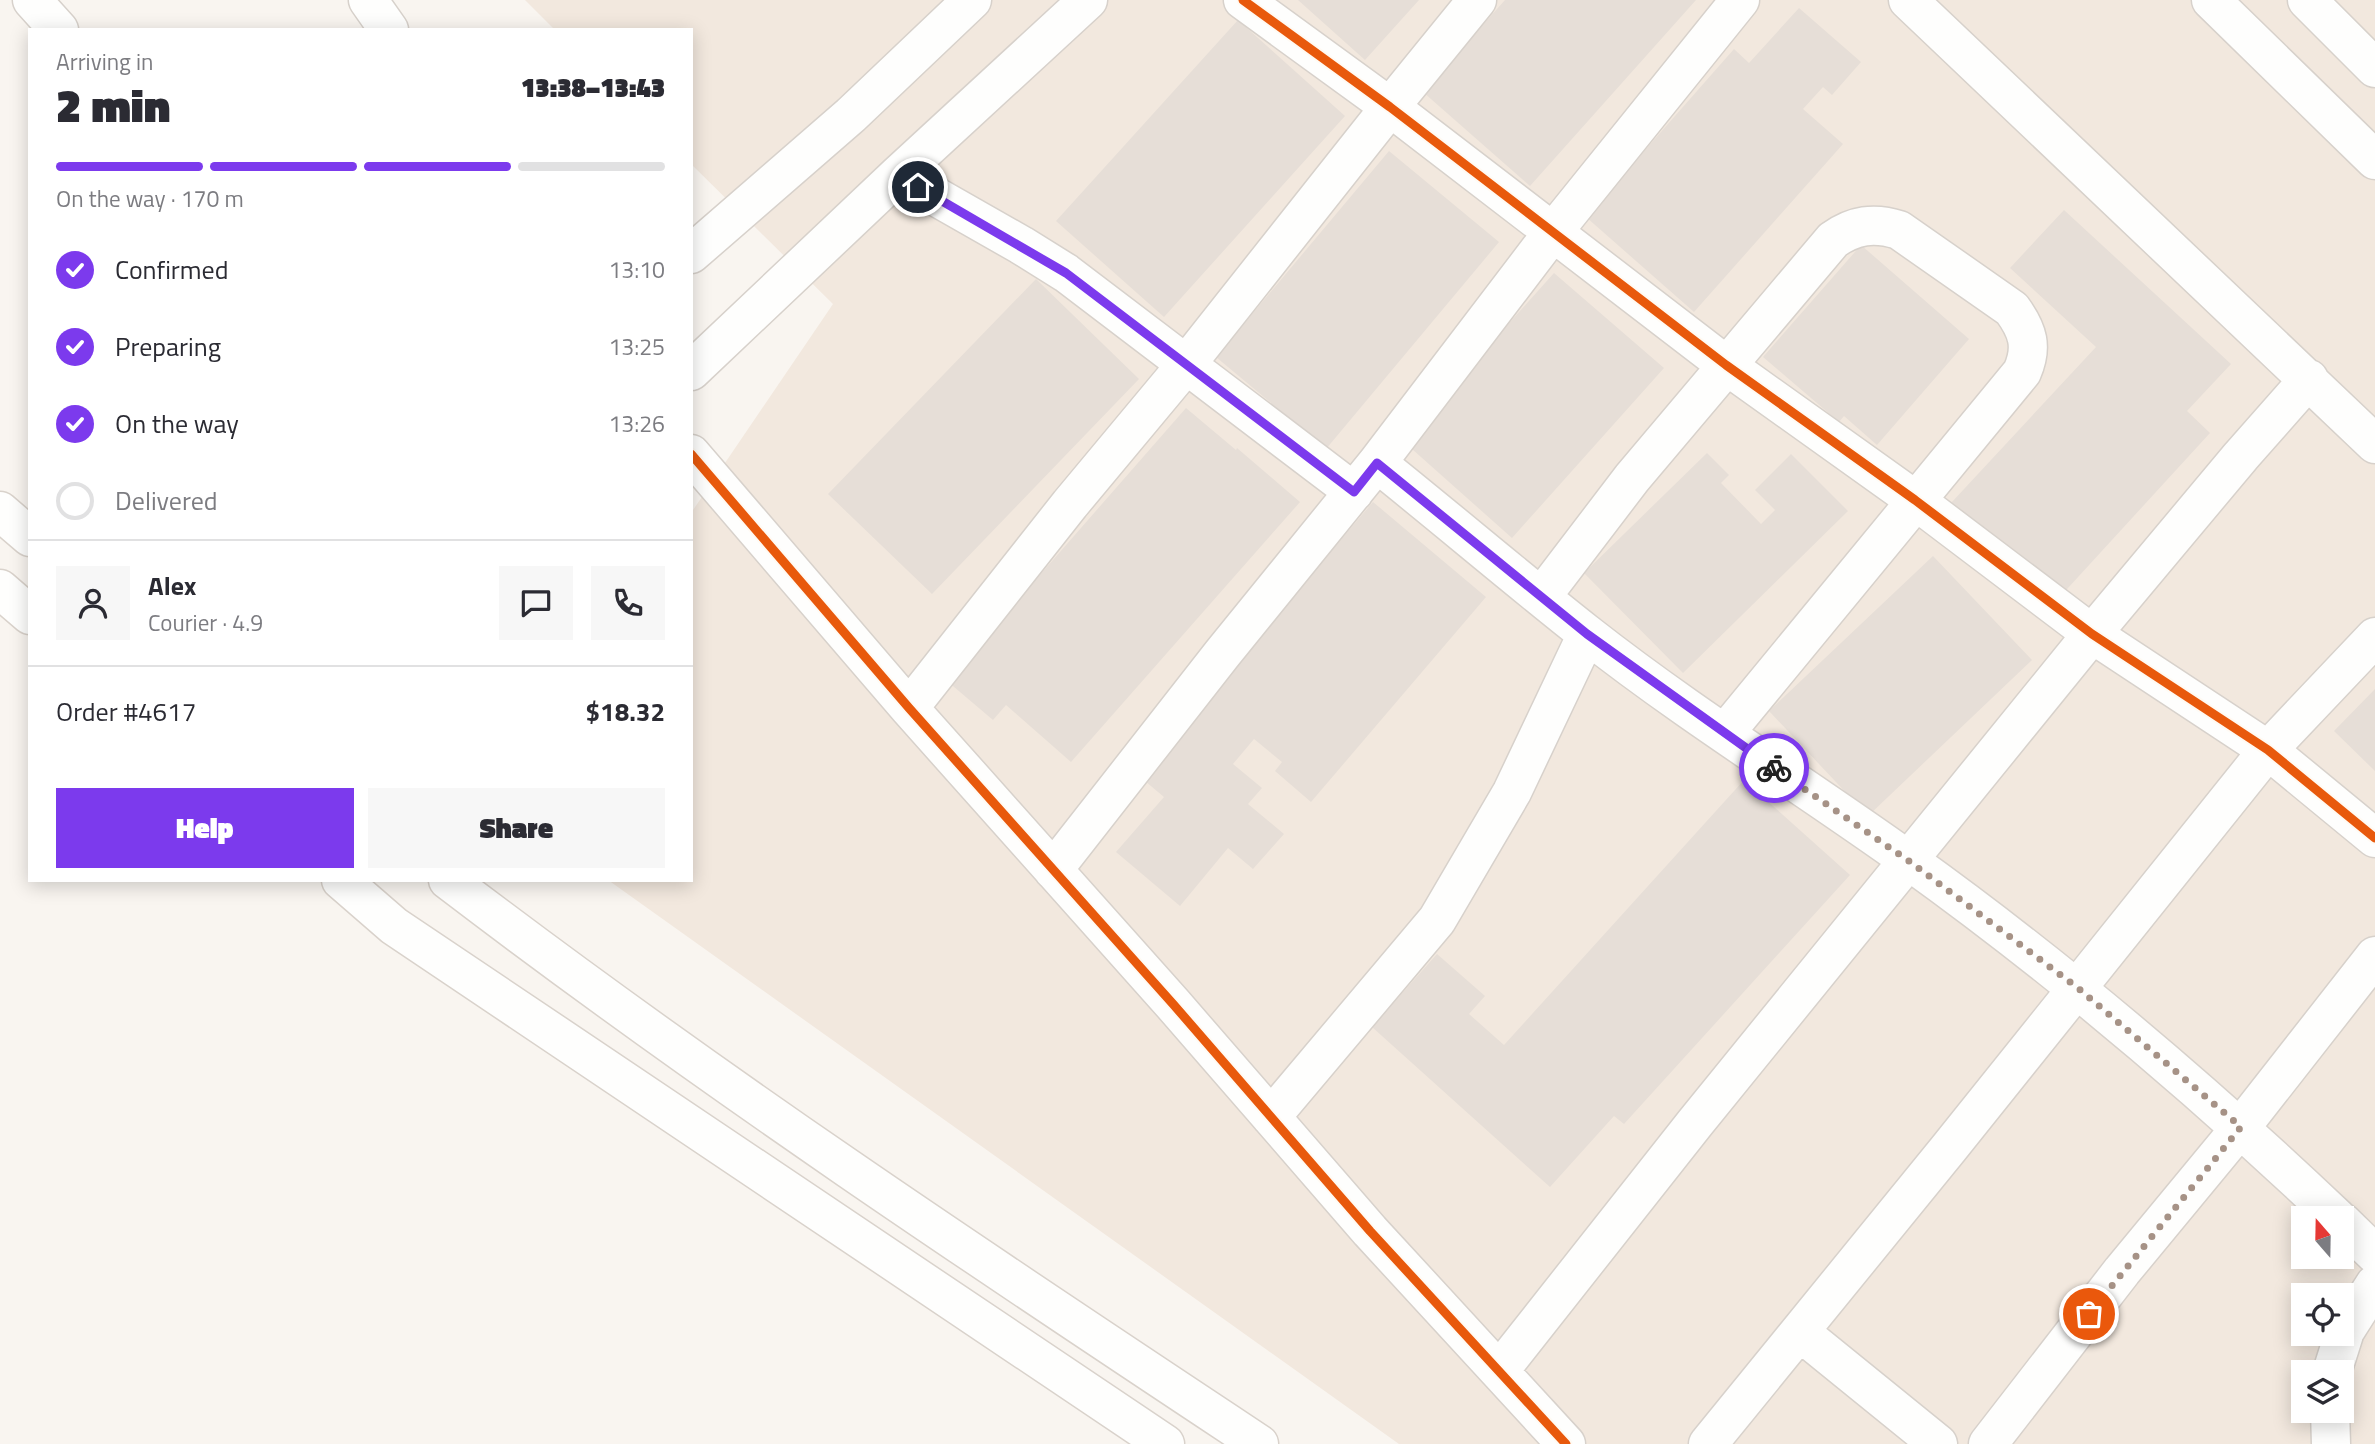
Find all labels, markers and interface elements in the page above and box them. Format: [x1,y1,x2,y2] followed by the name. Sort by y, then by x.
[56,44,153,79] text: Arriving in
[521,68,665,107] text: 13:38–13:43
[56,70,170,140] text: 2 min
[888,157,948,217] pin
[899,168,937,206] icon: home
[56,181,244,216] text: On the way · 170 m
[115,250,229,289] text: Confirmed
[56,251,94,289] icon: check
[608,252,665,287] text: 13:10
[115,327,221,366] text: Preparing
[56,328,94,366] icon: check
[608,329,665,364] text: 13:25
[115,404,239,443] text: On the way
[56,405,94,443] icon: check
[608,406,665,441] text: 13:26
[115,481,218,520] text: Delivered
[56,566,130,640] button: person
[148,566,196,605] text: Alex
[499,566,573,640] button: chat
[591,566,665,640] button: phone
[148,605,263,640] text: Courier · 4.9
[56,692,196,731] text: Order #4617
[586,692,665,731] text: $18.32
[1739,733,1809,803] courier
[1755,749,1793,787] icon: bike
[56,788,354,868] button: Help
[368,788,665,868] button: Share
[2291,1206,2354,1269] north arrow
[2291,1206,2354,1423] map controls
[2291,1283,2354,1346] button: locate
[2059,1284,2119,1344] pin
[2070,1295,2108,1333] icon: bag
[2291,1360,2354,1423] button: layers

